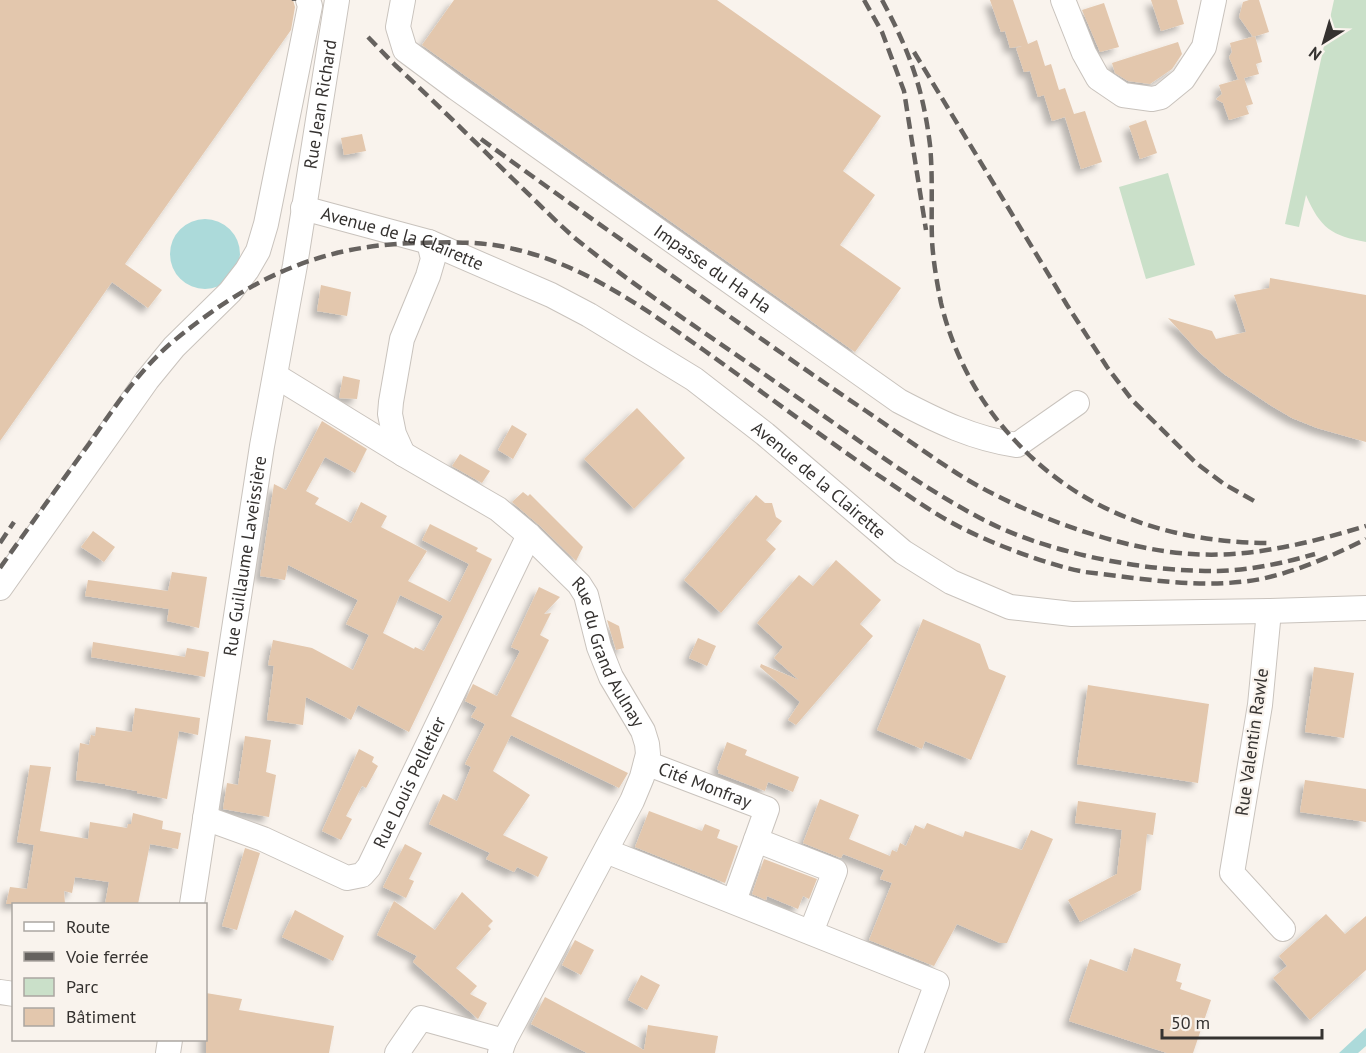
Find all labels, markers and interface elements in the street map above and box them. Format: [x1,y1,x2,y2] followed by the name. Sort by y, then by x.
[1294,12,1354,72] north arrow
[298,38,342,170] street label: Rue Jean Richard
[1305,43,1325,65] text: N
[319,201,487,275] street label: Avenue de la Clairette
[649,219,776,318] street label: Impasse du Ha Ha
[747,416,891,543] street label: Avenue de la Clairette
[218,454,271,658] street label: Rue Guillaume Laveissière
[567,571,650,732] street label: Rue du Grand Aulnay
[1230,667,1273,817] street label: Rue Valentin Rawle
[368,713,451,852] street label: Rue Louis Pelletier
[655,757,756,813] street label: Cité Monfray
[12,903,207,1041] legend
[66,915,110,938] text: Route
[65,945,149,968] text: Voie ferrée
[66,975,99,998] text: Parc
[1162,1002,1322,1040] scale bar
[66,1005,136,1028] text: Bâtiment
[1171,1011,1210,1034] text: 50 m

